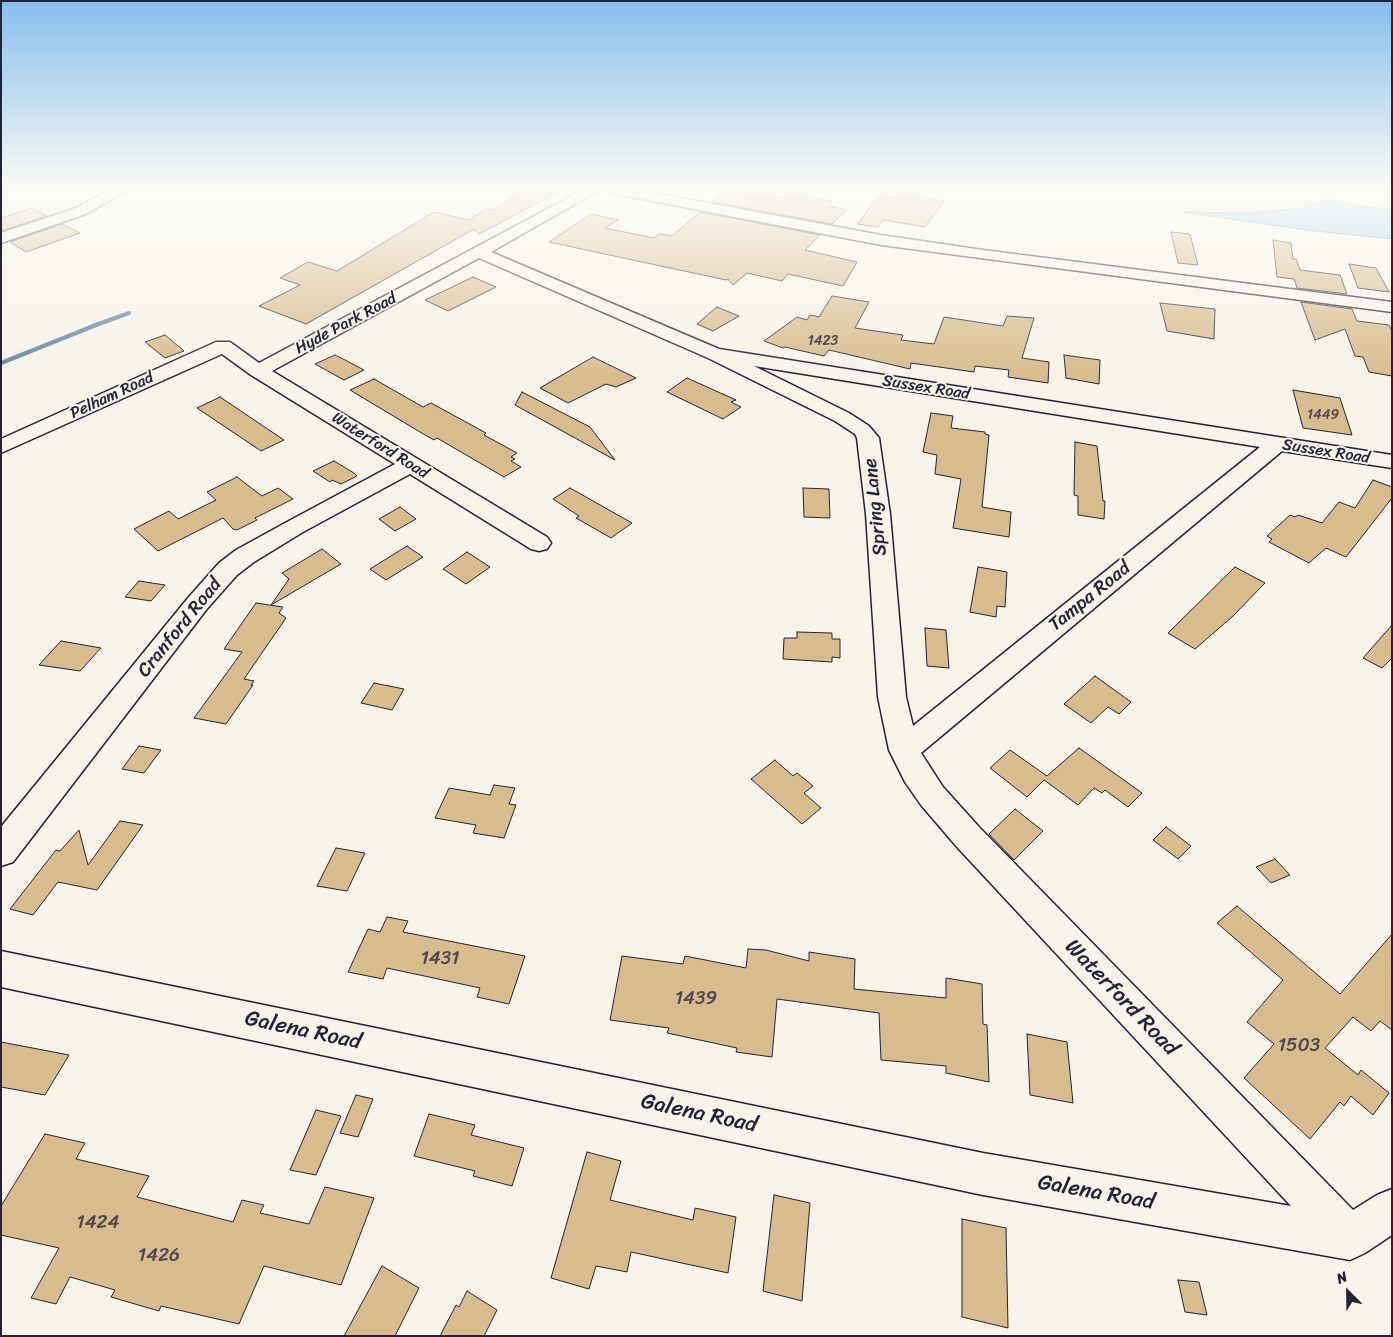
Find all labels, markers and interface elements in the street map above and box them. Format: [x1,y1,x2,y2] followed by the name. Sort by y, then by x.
[292,289,400,359] street label: Hyde Park Road
[808,333,838,349] house number: 1423
[67,368,157,424] street label: Pelham Road
[881,372,971,404] street label: Sussex Road
[1307,407,1339,423] house number: 1449
[328,409,432,483] street label: Waterford Road
[1281,436,1371,468] street label: Sussex Road
[860,457,892,557] street label: Spring Lane
[1045,557,1135,637] street label: Tampa Road
[133,574,227,682] street label: Cranford Road
[1059,934,1183,1062] street label: Waterford Road
[421,948,459,970] house number: 1431
[675,988,717,1010] house number: 1439
[242,1006,364,1056] street label: Galena Road
[1278,1035,1320,1057] house number: 1503
[638,1089,760,1139] street label: Galena Road
[1036,1170,1156,1216] street label: Galena Road
[77,1212,119,1234] house number: 1424
[138,1245,180,1267] house number: 1426
[1333,1264,1351,1291] text: N
[1323,1267,1373,1317] north arrow

